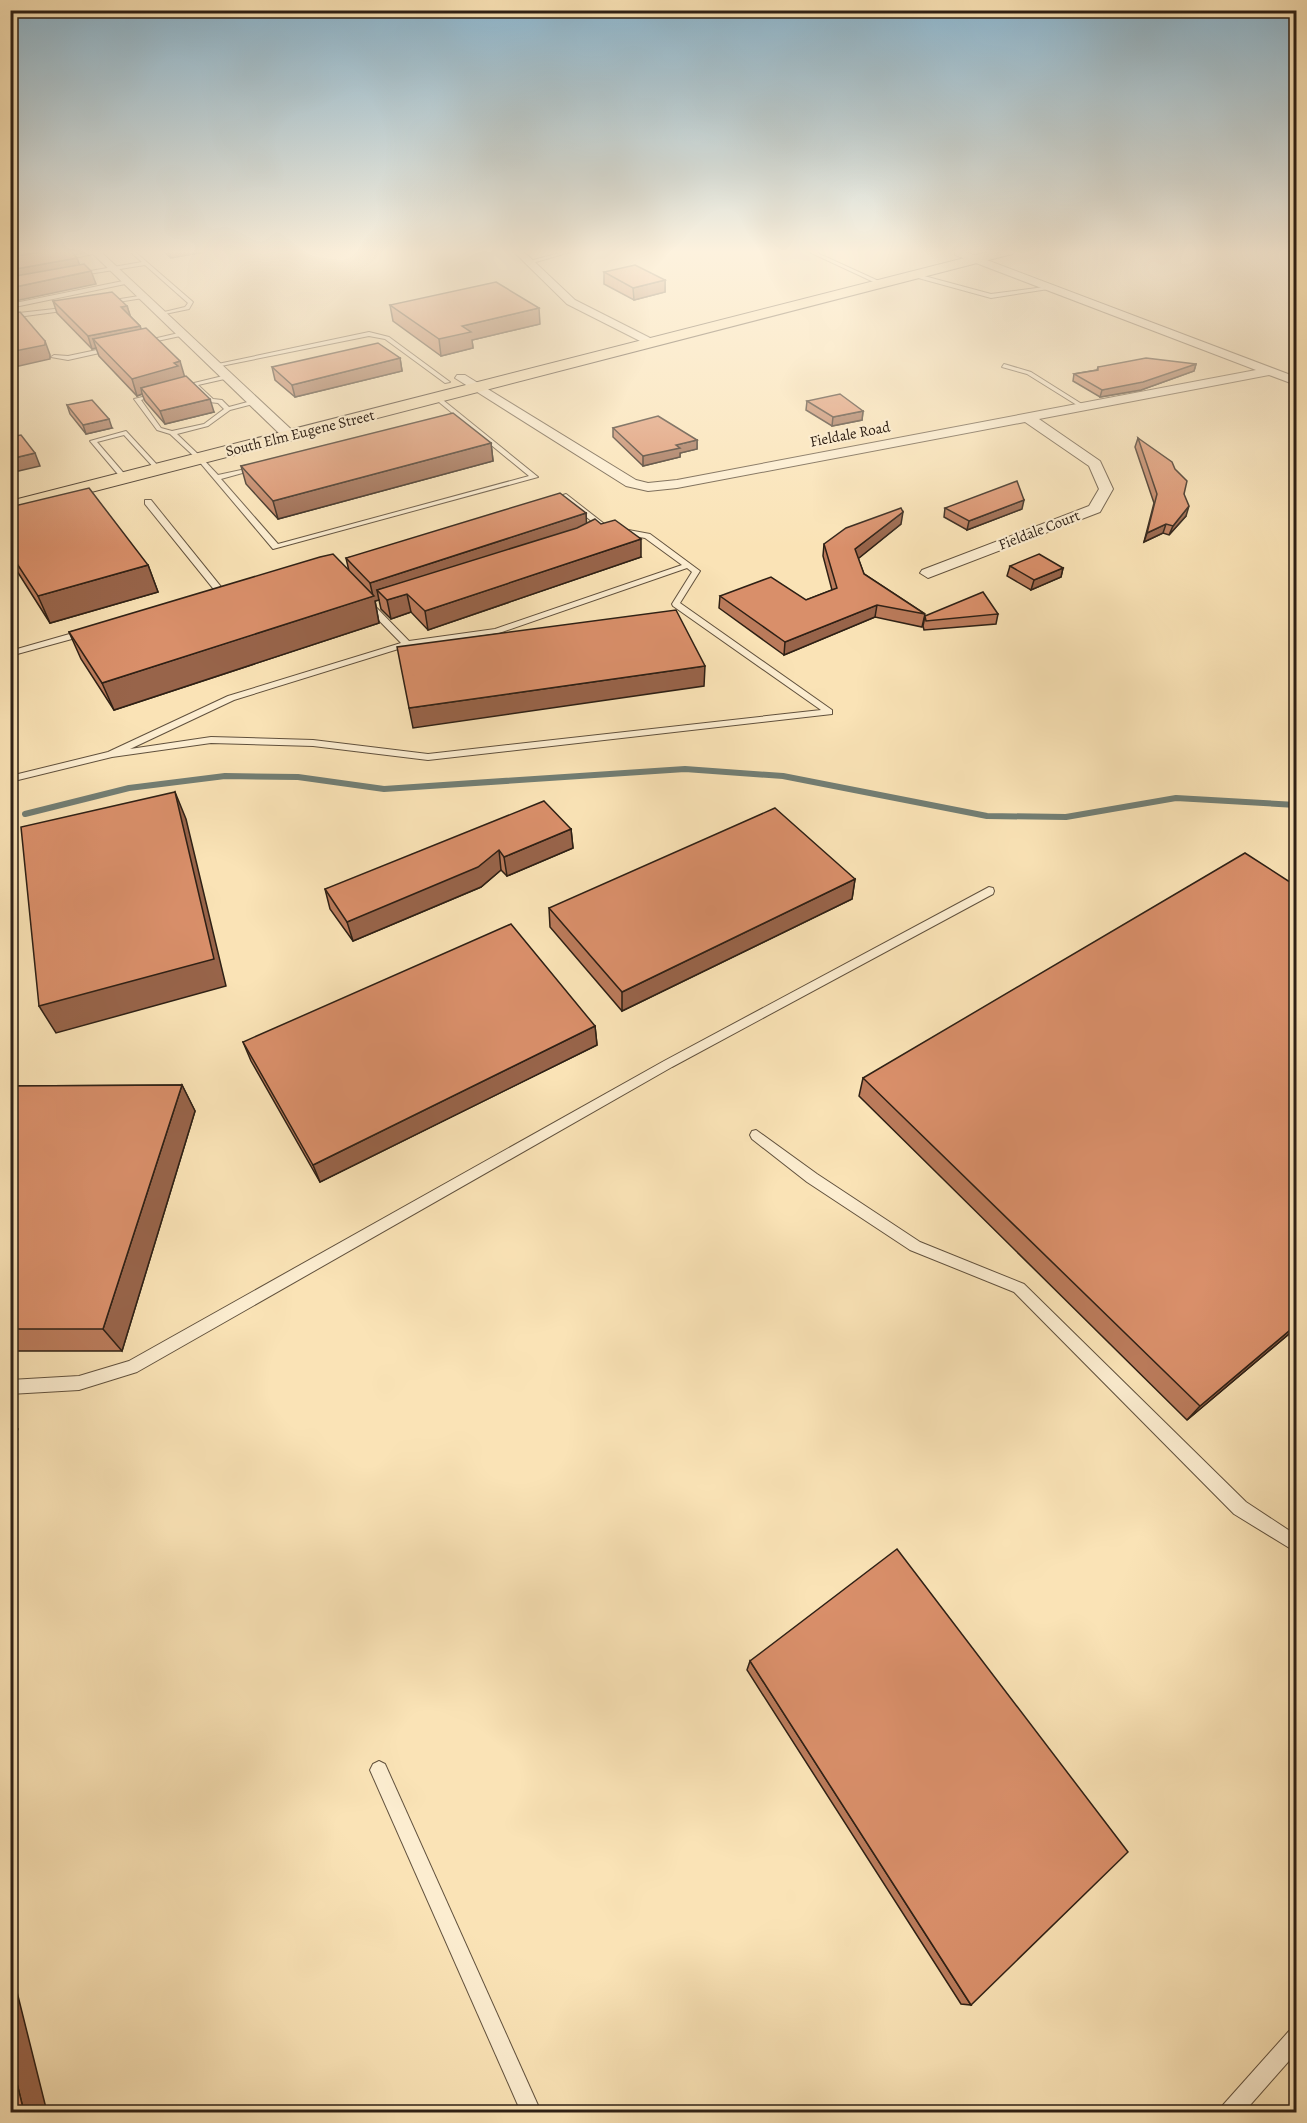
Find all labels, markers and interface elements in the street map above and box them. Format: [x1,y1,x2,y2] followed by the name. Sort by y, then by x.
[223,405,377,461] street label: South Elm Eugene Street
[808,416,893,452] street label: Fieldale Road
[995,505,1083,555] street label: Fieldale Court

